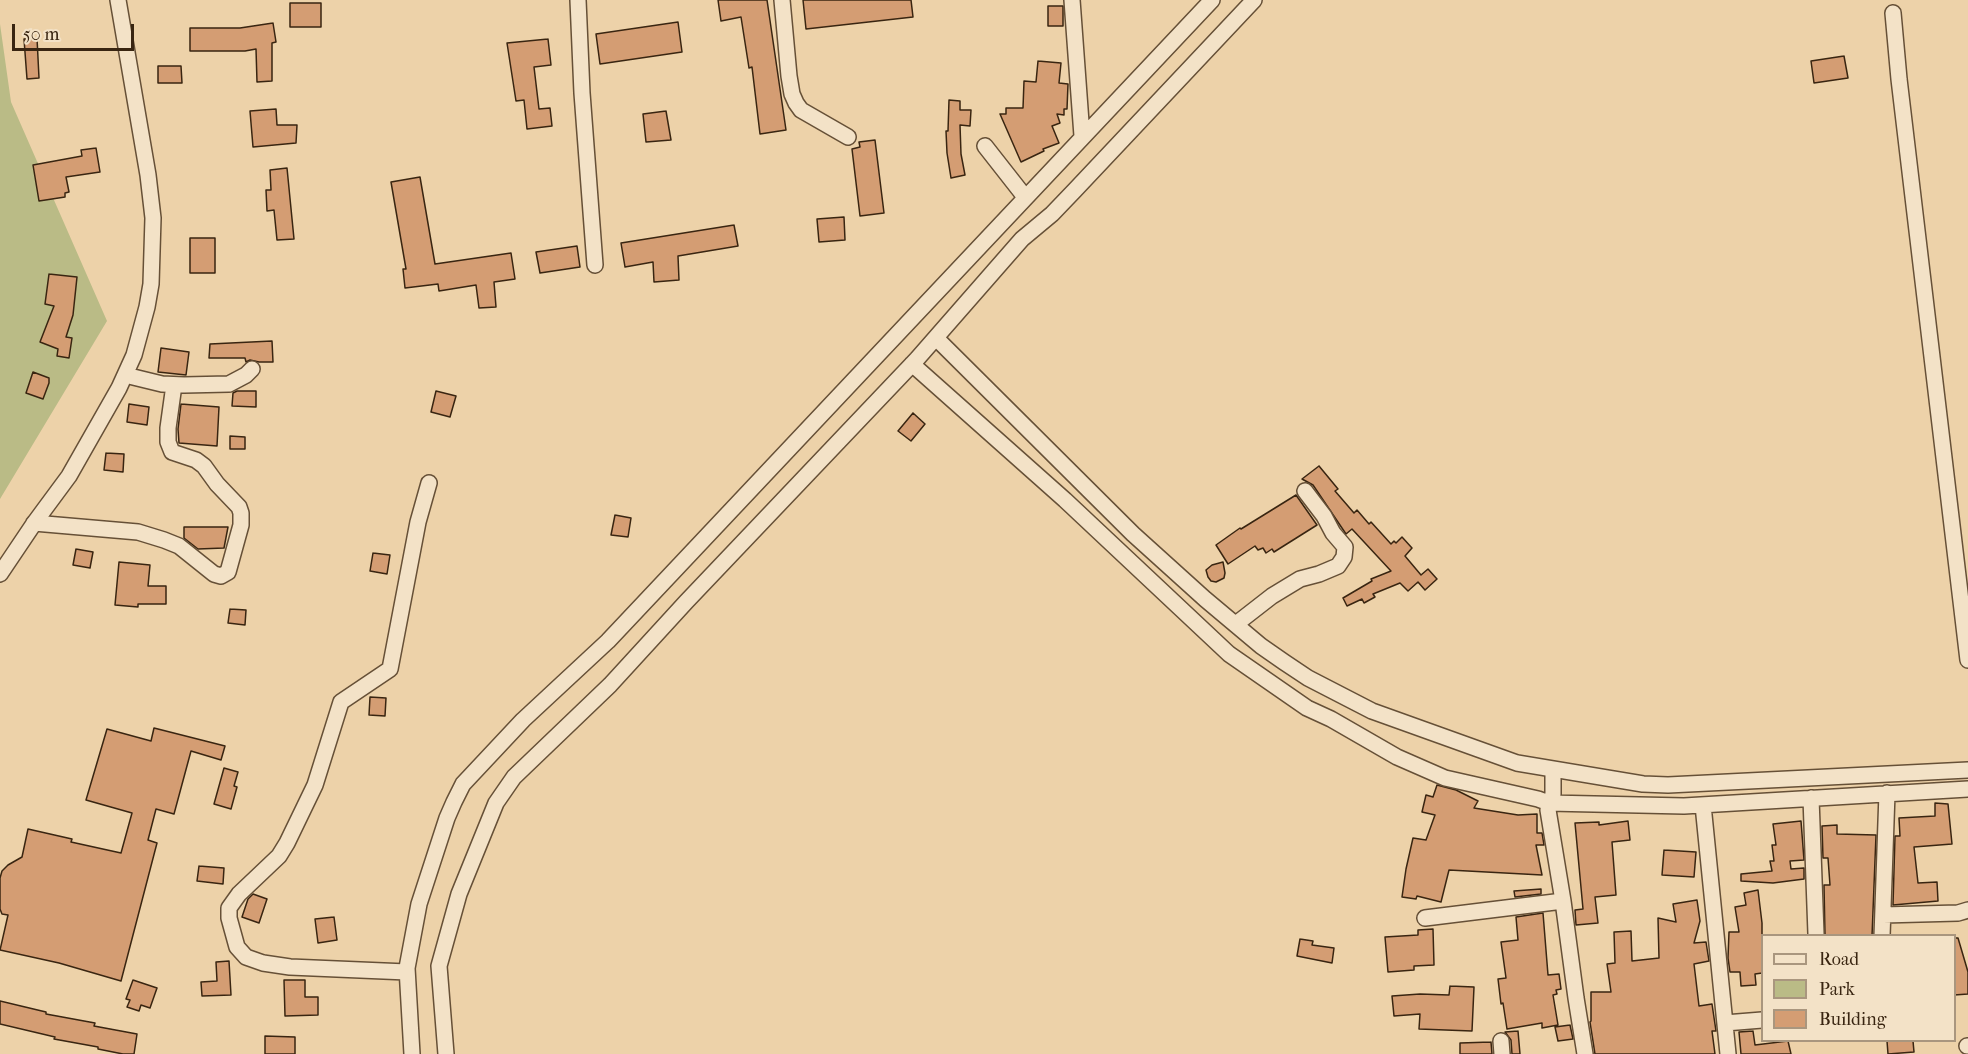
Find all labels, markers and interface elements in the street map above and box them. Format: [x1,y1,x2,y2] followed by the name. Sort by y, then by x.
[15,12,136,50] scale bar
[23,24,59,45] text: 50 m
[1761,934,1956,1042] legend
[1819,949,1859,970] text: Road
[1819,979,1855,1000] text: Park
[1819,1009,1886,1030] text: Building

